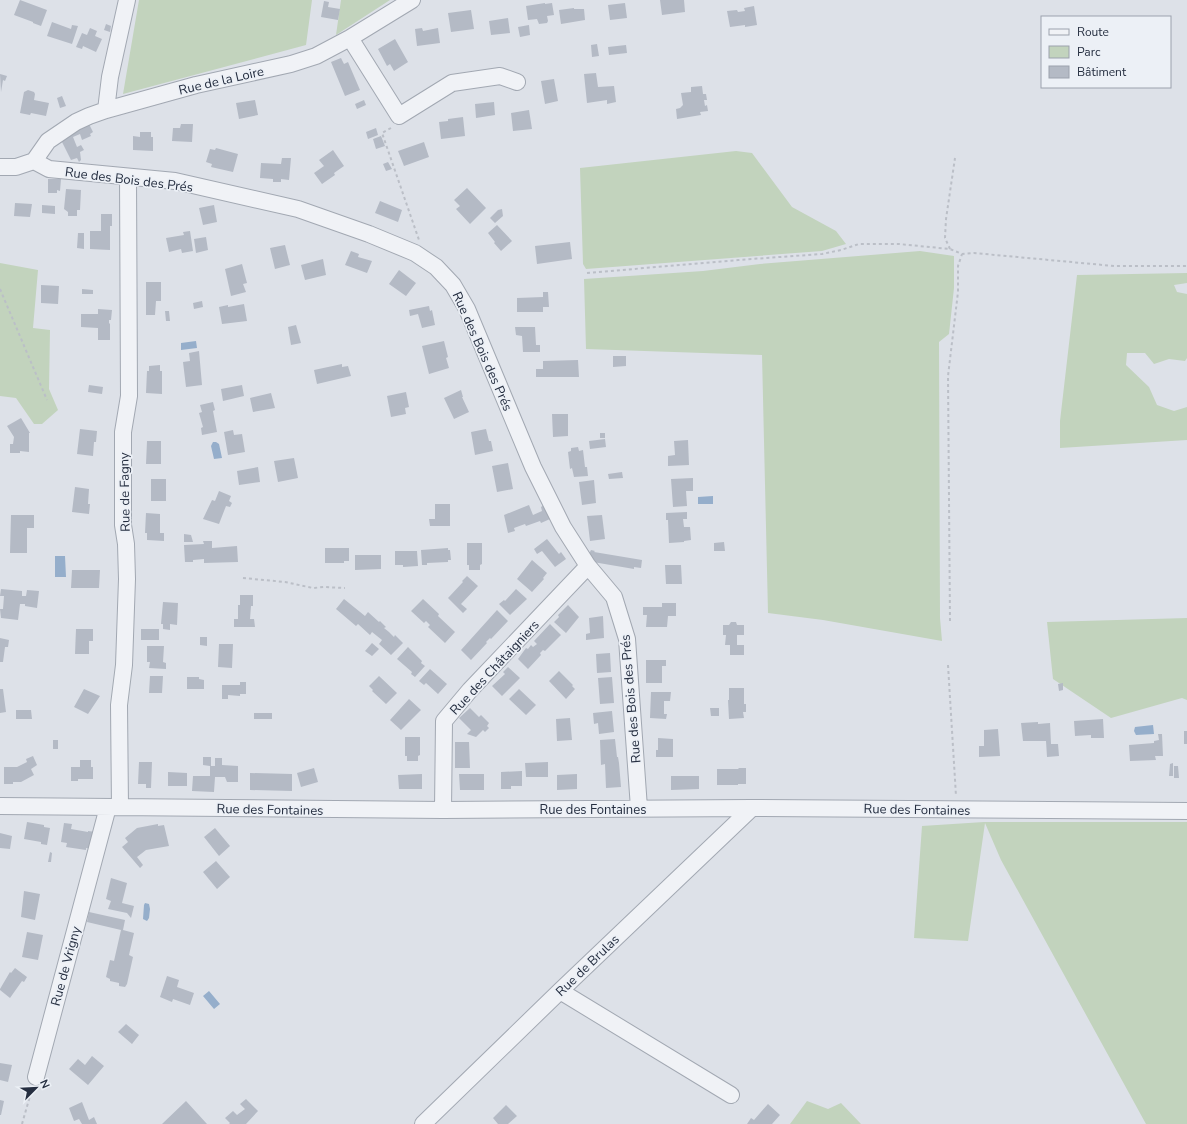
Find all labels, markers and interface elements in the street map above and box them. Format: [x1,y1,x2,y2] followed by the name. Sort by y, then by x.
[1041,16,1171,88] legend
[1077,24,1109,40] text: Route
[1077,44,1101,60] text: Parc
[177,62,266,100] street label: Rue de la Loire
[1077,64,1127,80] text: Bâtiment
[64,163,194,197] street label: Rue des Bois des Prés
[448,289,517,414] street label: Rue des Bois des Prés
[115,452,135,532] street label: Rue de Fagny
[446,616,543,719] street label: Rue des Châtaigniers
[616,634,646,764] street label: Rue des Bois des Prés
[216,800,324,820] street label: Rue des Fontaines
[863,800,971,820] street label: Rue des Fontaines
[540,801,646,819] street label: Rue des Fontaines
[47,924,85,1008] street label: Rue de Vrigny
[552,931,623,1001] street label: Rue de Brulas
[16,1068,56,1108] north arrow
[36,1077,53,1091] text: N

